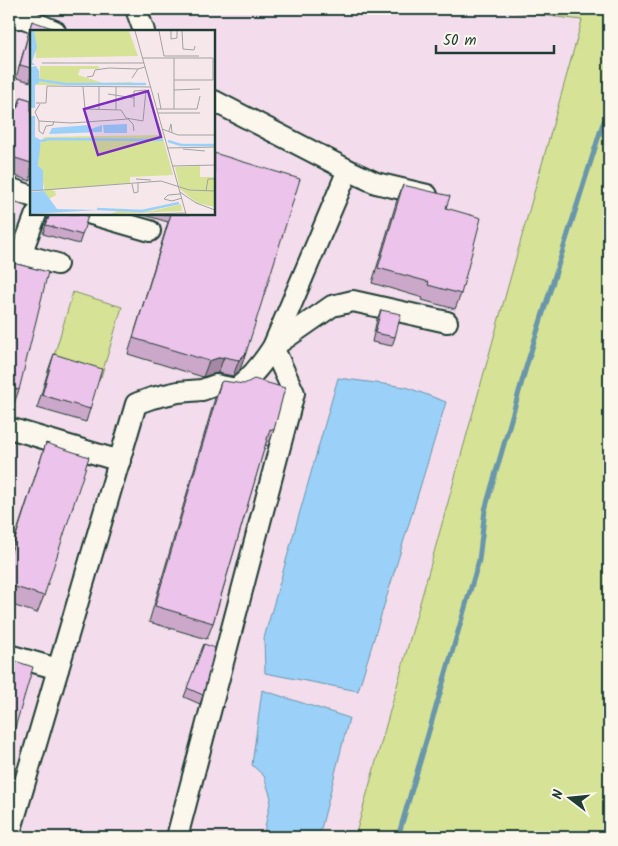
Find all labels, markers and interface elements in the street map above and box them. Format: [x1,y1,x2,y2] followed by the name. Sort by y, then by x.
[436,22,553,54] scale bar
[443,29,477,53] text: 50 m
[30,30,215,215] inset map
[546,774,596,824] north arrow
[547,787,570,802] text: N

